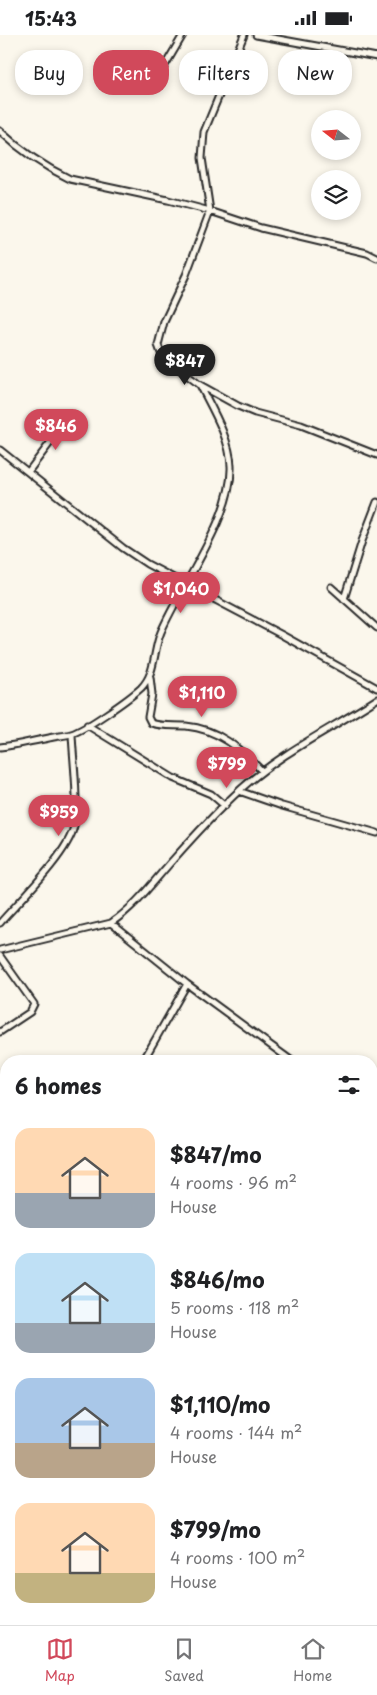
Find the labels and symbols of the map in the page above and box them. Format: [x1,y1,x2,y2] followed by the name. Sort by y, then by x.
[311,110,361,160] north arrow
[155,343,215,386] pin: $847
[26,409,86,451] pin: $846
[140,571,222,614] pin: $1,040
[161,675,243,718] pin: $1,110
[197,747,257,789] pin: $799
[29,795,89,837] pin: $959

